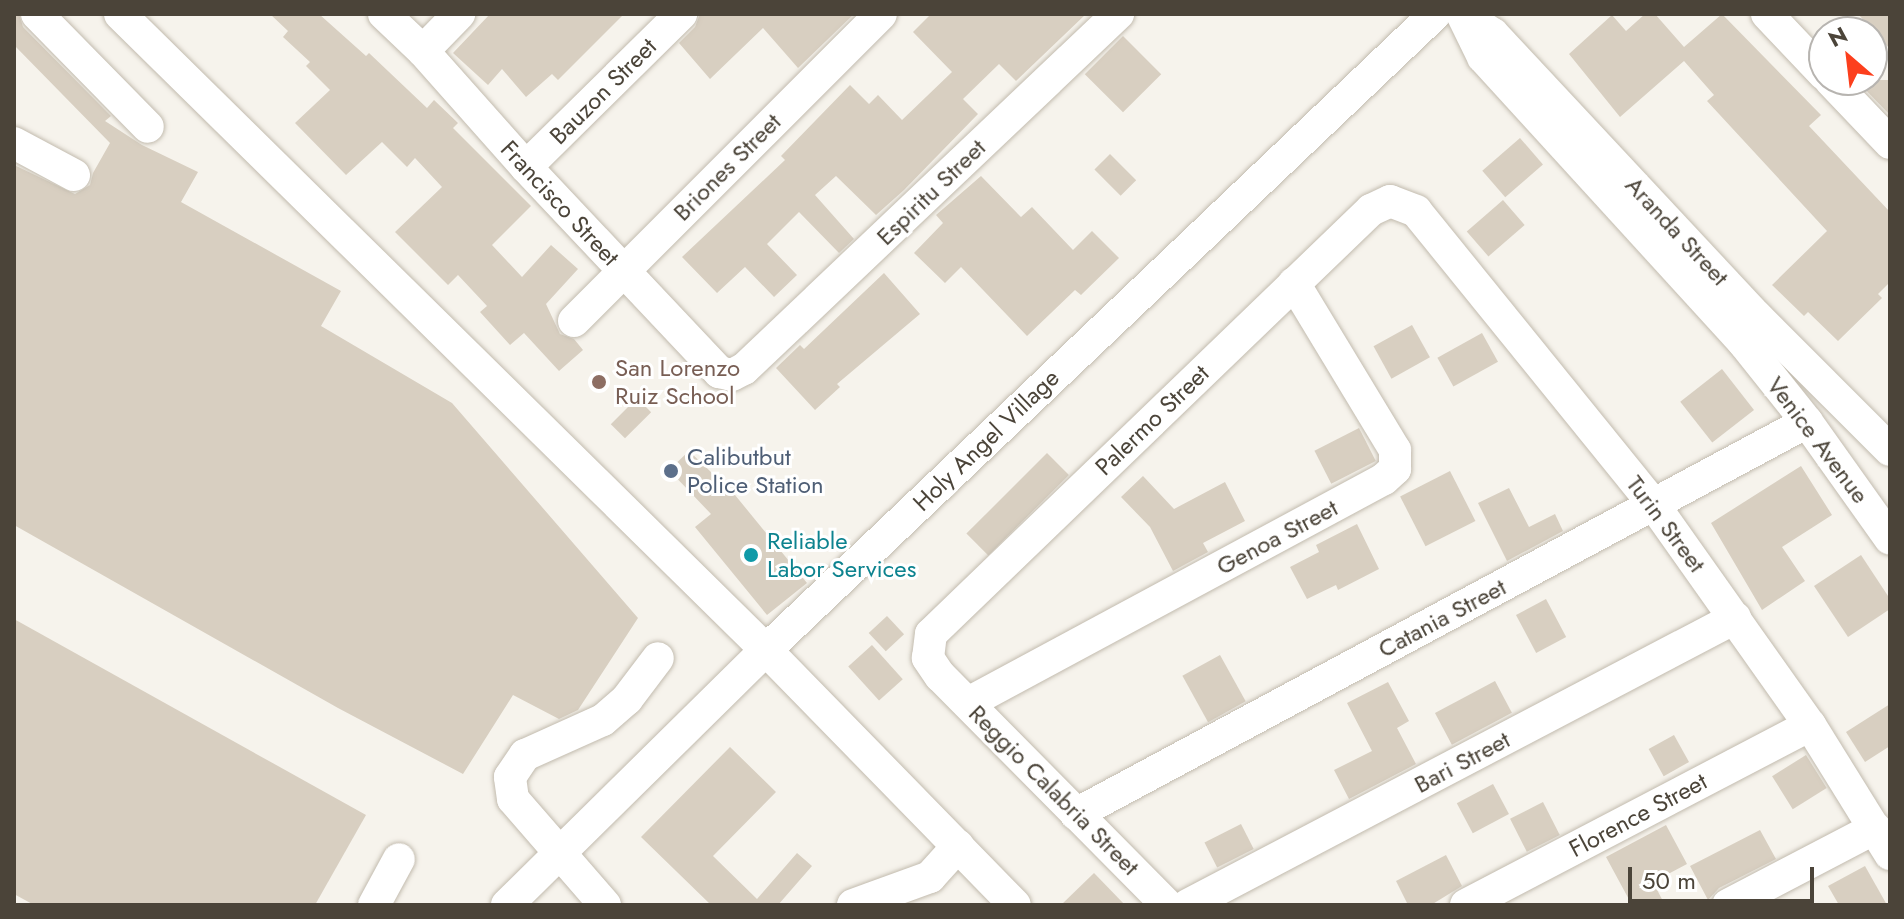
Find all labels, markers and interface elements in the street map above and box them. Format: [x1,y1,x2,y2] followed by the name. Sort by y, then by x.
[1808,16,1888,96] north arrow
[1822,18,1853,55] text: N
[544,32,662,150] street label: Bauzon Street
[667,107,787,227] street label: Briones Street
[871,133,991,251] street label: Espiritu Street
[495,135,625,271] street label: Francisco Street
[1619,171,1735,291] street label: Aranda Street
[615,354,740,410] place label: San Lorenzo Ruiz School
[1089,359,1215,481] street label: Palermo Street
[907,363,1065,517] street label: Holy Angel Village
[1761,371,1875,509] street label: Venice Avenue
[590,373,608,391] marker: San Lorenzo Ruiz School
[687,443,823,499] place label: Calibutbut Police Station
[662,462,680,480] marker: Calibutbut Police Station
[1620,470,1712,578] street label: Turin Street
[1212,493,1342,581] street label: Genoa Street
[767,527,916,583] place label: Reliable Labor Services
[742,546,760,564] marker: Reliable Labor Services
[1373,572,1511,664] street label: Catania Street
[963,699,1145,881] street label: Reggio Calabria Street
[1409,725,1515,799] street label: Bari Street
[1564,767,1712,863] street label: Florence Street
[1632,851,1818,901] scale bar
[1642,863,1696,898] text: 50 m

